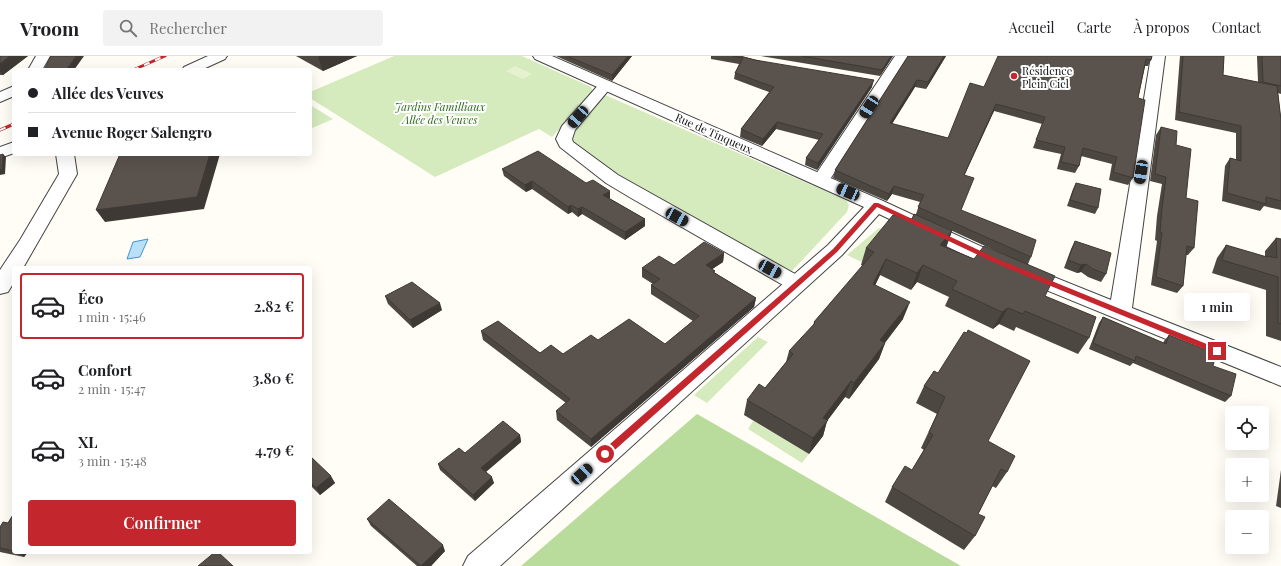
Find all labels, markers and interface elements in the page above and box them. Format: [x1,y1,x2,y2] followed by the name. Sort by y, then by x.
[103,10,383,46] search box
[20,15,79,41] text: Vroom
[117,17,139,39] icon: search
[149,18,227,38] text: Rechercher
[1009,18,1055,37] text: Accueil
[1077,18,1112,37] text: Carte
[1134,18,1190,37] text: À propos
[1212,18,1261,37] text: Contact
[1022,63,1073,91] place label: Résidence Plein Ciel
[1009,71,1019,81] marker: Résidence Plein Ciel
[52,83,164,103] text: Allée des Veuves
[857,94,881,120] car
[395,99,485,127] park label: Jardins Familliaux Allée des Veuves
[566,104,590,130] car
[673,109,755,157] street label: Rue de Tinqueux
[52,122,212,142] text: Avenue Roger Salengro
[1133,159,1149,185] car
[835,182,861,202] car
[664,206,690,228] car
[757,258,783,280] car
[30,288,66,324] icon: car
[78,288,103,308] text: Éco
[1184,293,1250,321] callout: 1 min
[254,296,294,316] text: 2.82 €
[1201,298,1233,315] text: 1 min
[78,308,146,325] text: 1 min · 15:46
[1208,342,1226,360] route end
[30,360,66,396] icon: car
[78,360,132,380] text: Confort
[252,368,294,388] text: 3.80 €
[78,380,146,397] text: 2 min · 15:47
[1225,406,1269,554] map controls
[1225,406,1269,450] button: locate
[30,432,66,468] icon: car
[78,432,98,452] text: XL
[255,440,294,460] text: 4.79 €
[596,445,614,463] route start
[78,452,147,469] text: 3 min · 15:48
[1225,458,1269,502] button: +
[569,462,595,486] car
[28,500,296,546] button: Confirmer
[1225,510,1269,554] button: −

